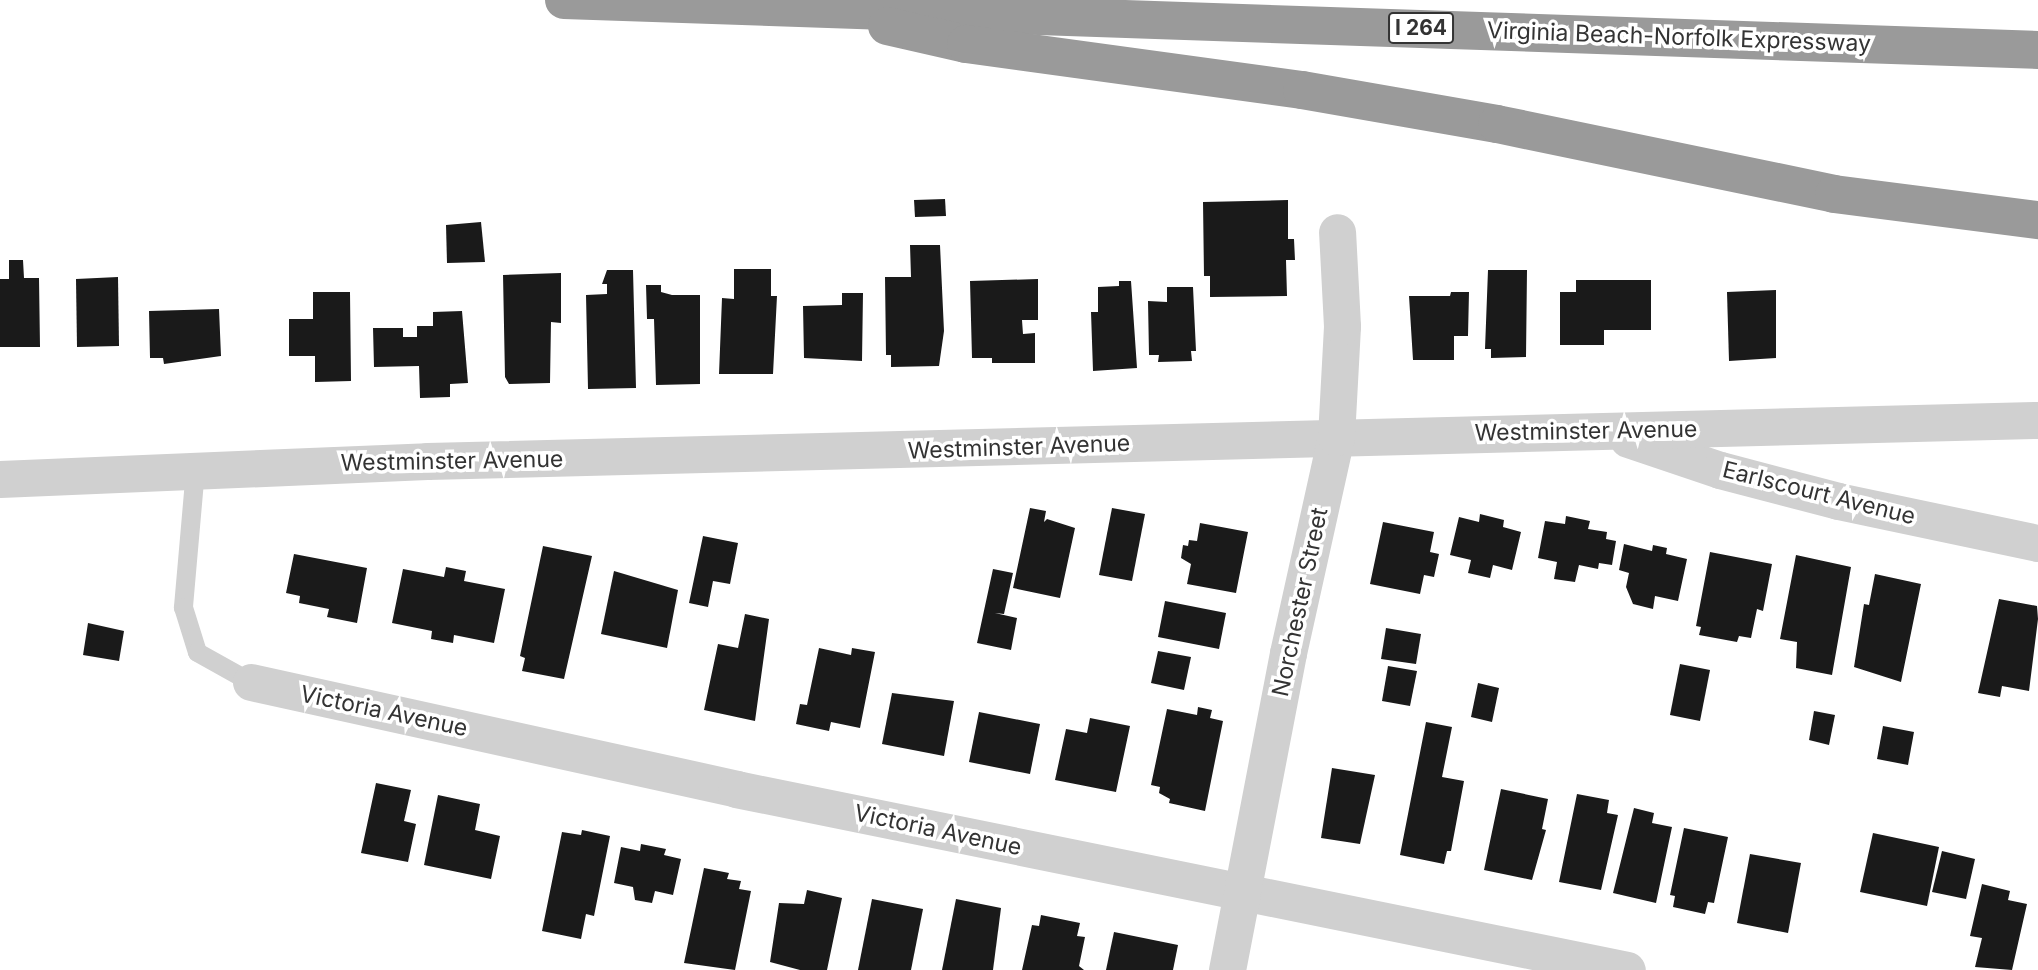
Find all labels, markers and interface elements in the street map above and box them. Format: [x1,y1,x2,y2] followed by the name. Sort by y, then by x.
[1388,10,1454,46] road number: I 264
[1487,17,1871,57] street label: Virginia Beach-Norfolk Expressway
[1474,415,1698,447] street label: Westminster Avenue
[907,429,1131,465] street label: Westminster Avenue
[340,445,564,477] street label: Westminster Avenue
[1720,456,1918,530] street label: Earlscourt Avenue
[1266,505,1334,699] street label: Norchester Street
[298,680,470,742] street label: Victoria Avenue
[852,799,1024,861] street label: Victoria Avenue

